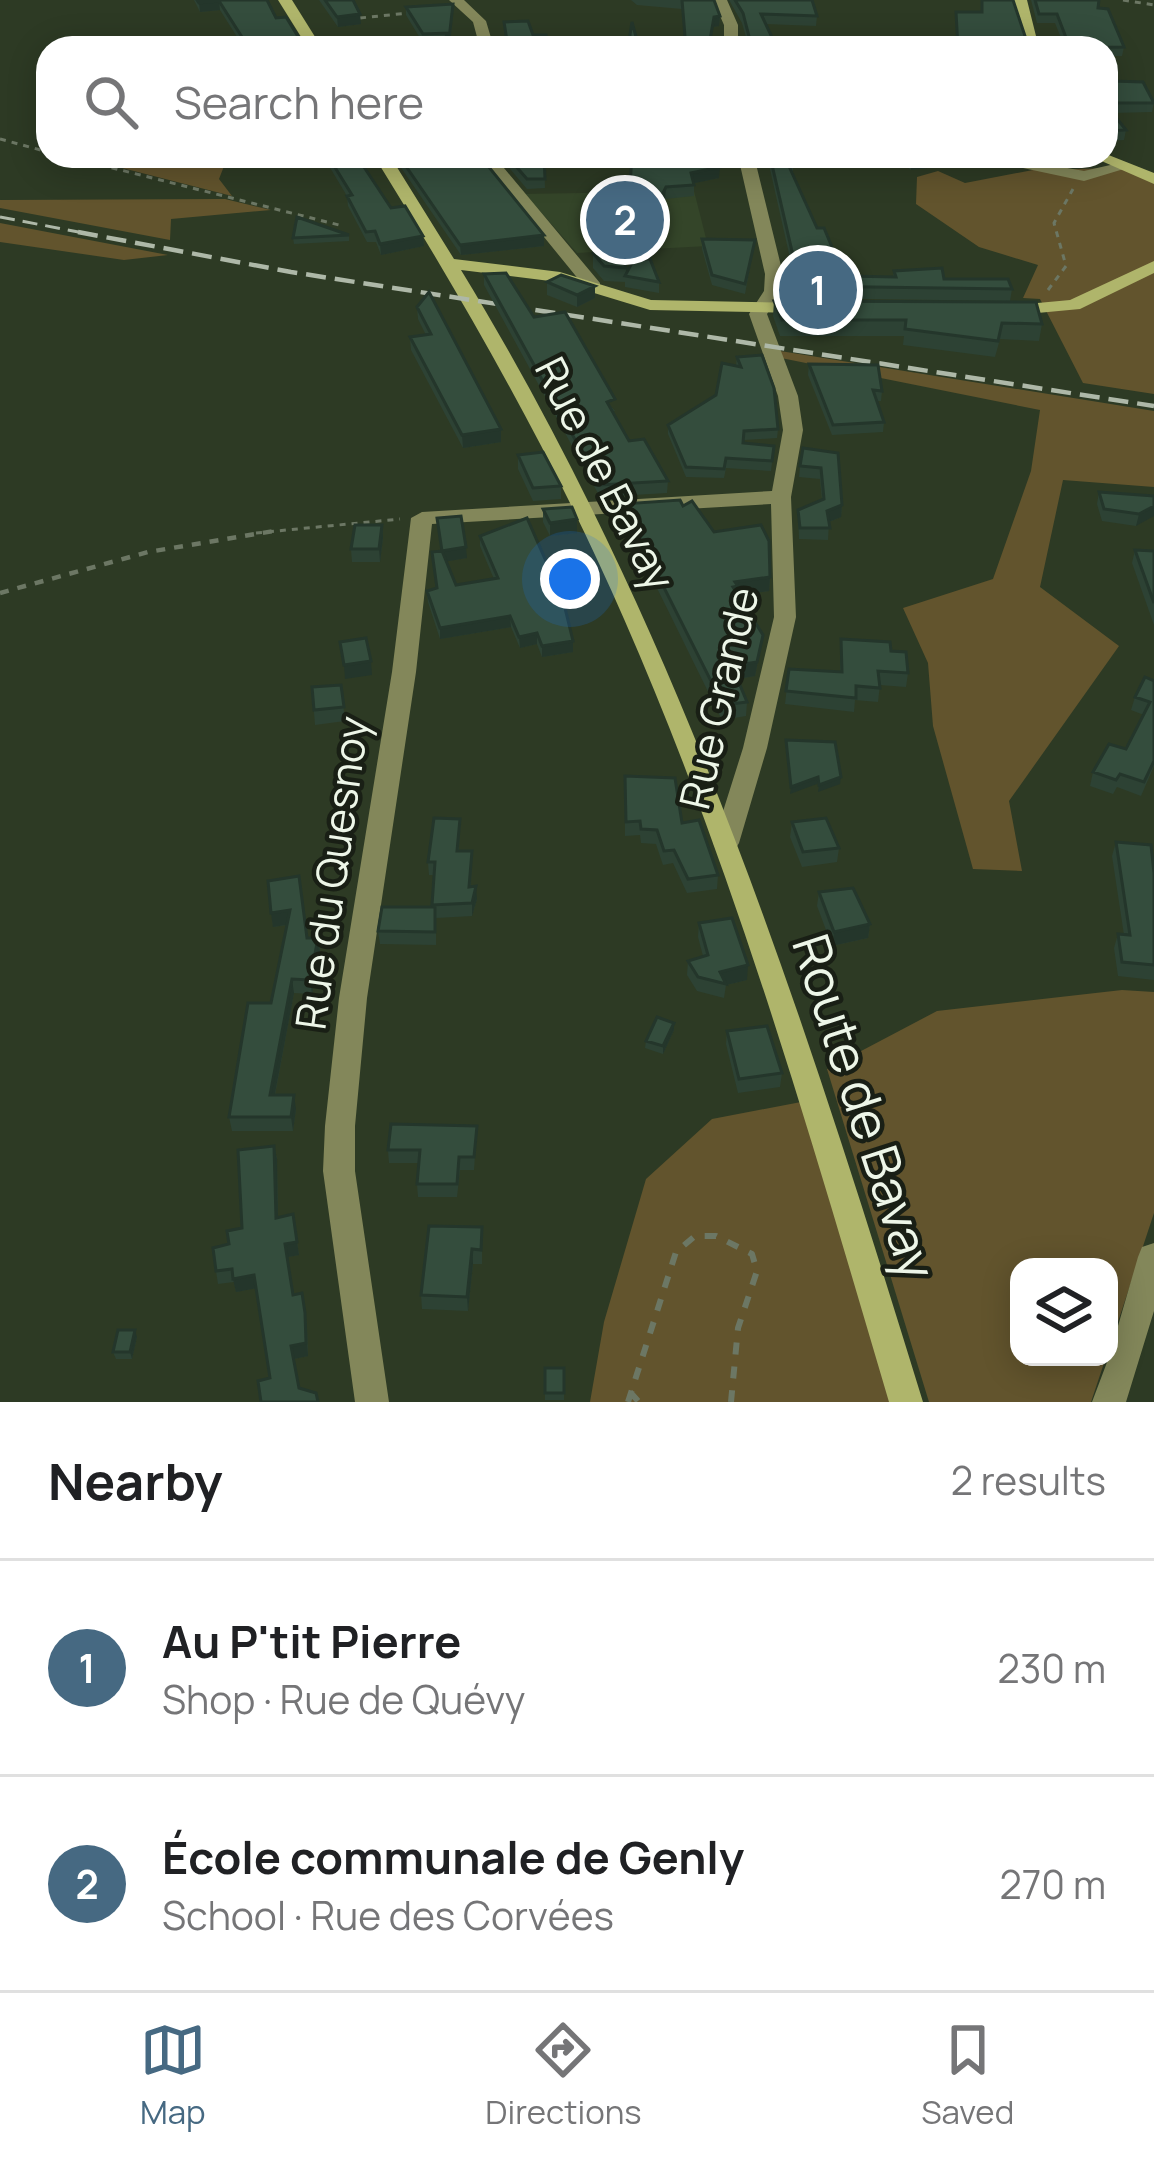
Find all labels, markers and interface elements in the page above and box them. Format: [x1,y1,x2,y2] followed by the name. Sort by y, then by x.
[36,36,1118,168] search box
[78,69,144,135] icon: search
[174,71,424,133] text: Search here
[586,175,664,265] pin: 2
[779,245,857,335] pin: 1
[522,347,690,600] street label: Rue de Bavay
[540,549,600,609] your location
[664,581,772,814] street label: Rue Grande
[280,713,382,1033] street label: Rue du Quesnoy
[777,925,954,1288] street label: Route de Bavay
[1010,1258,1118,1366] map controls
[1010,1258,1118,1366] button: layers
[48,1446,223,1515] text: Nearby
[951,1453,1106,1507] text: 2 results
[162,1610,461,1672] text: Au P'tit Pierre
[78,1641,96,1695] text: 1
[998,1641,1106,1695] text: 230 m
[162,1672,525,1726] text: Shop · Rue de Quévy
[162,1826,744,1888] text: École communale de Genly
[75,1857,99,1911] text: 2
[1000,1857,1106,1911] text: 270 m
[162,1888,614,1942] text: School · Rue des Corvées
[140,2017,206,2134] tab: Map
[485,2017,642,2134] tab: Directions
[921,2017,1014,2134] tab: Saved

